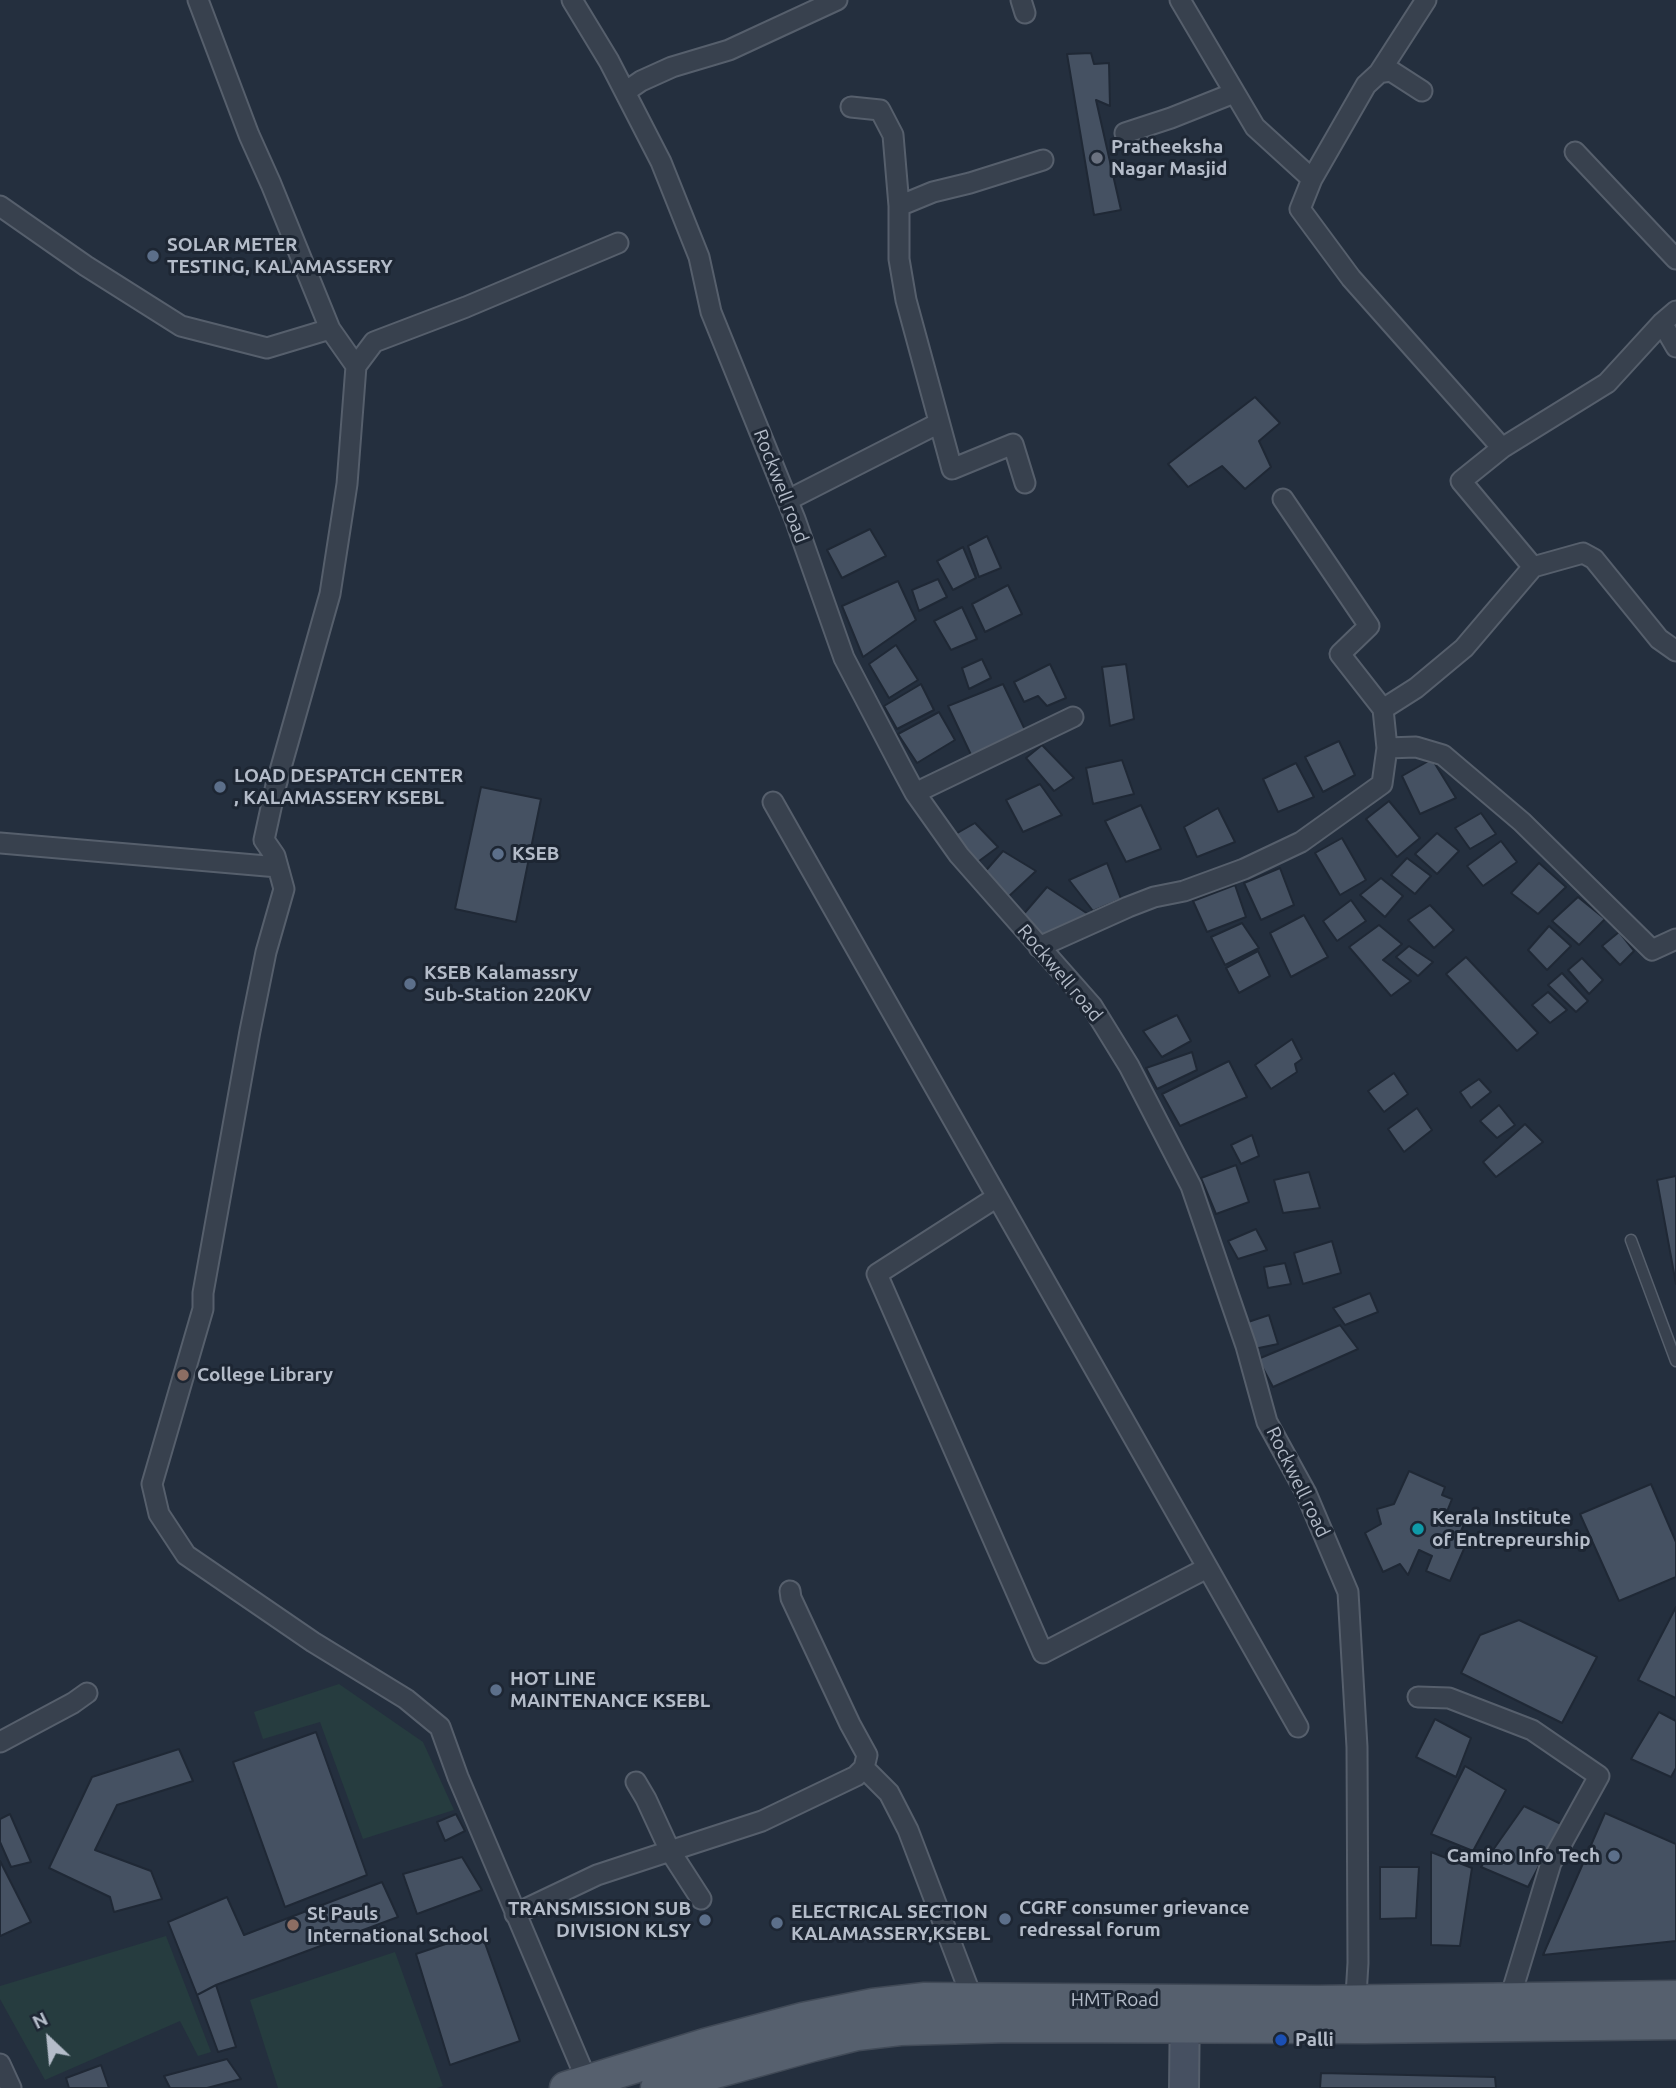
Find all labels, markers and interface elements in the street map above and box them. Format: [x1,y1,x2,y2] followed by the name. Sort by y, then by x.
[1111,136,1227,180] place label: Pratheeksha Nagar Masjid
[1089,150,1105,166] marker: Pratheeksha Nagar Masjid
[167,234,393,278] place label: SOLAR METER TESTING, KALAMASSERY
[145,248,161,264] marker: SOLAR METER TESTING, KALAMASSERY
[749,426,813,546] street label: Rockwell road
[234,765,463,809] place label: LOAD DESPATCH CENTER , KALAMASSERY KSEBL
[212,779,228,795] marker: LOAD DESPATCH CENTER , KALAMASSERY KSEBL
[512,843,559,865] place label: KSEB
[490,846,506,862] marker: KSEB
[1013,920,1107,1026] street label: Rockwell road
[424,962,592,1006] place label: KSEB Kalamassry Sub-Station 220KV
[402,976,418,992] marker: KSEB Kalamassry Sub-Station 220KV
[197,1364,333,1386] place label: College Library
[175,1367,191,1383] marker: College Library
[1261,1423,1335,1541] street label: Rockwell road
[1432,1507,1591,1551] place label: Kerala Institute of Entrepreurship
[1410,1521,1426,1537] marker: Kerala Institute of Entrepreurship
[510,1668,710,1712] place label: HOT LINE MAINTENANCE KSEBL
[488,1682,504,1698] marker: HOT LINE MAINTENANCE KSEBL
[1447,1845,1600,1867] place label: Camino Info Tech
[1606,1848,1622,1864] marker: Camino Info Tech
[1019,1897,1249,1941] place label: CGRF consumer grievance redressal forum
[508,1898,691,1942] place label: TRANSMISSION SUB DIVISION KLSY
[791,1901,990,1945] place label: ELECTRICAL SECTION KALAMASSERY,KSEBL
[307,1903,488,1947] place label: St Pauls International School
[997,1911,1013,1927] marker: CGRF consumer grievance redressal forum
[697,1912,713,1928] marker: TRANSMISSION SUB DIVISION KLSY
[769,1915,785,1931] marker: ELECTRICAL SECTION KALAMASSERY,KSEBL
[285,1917,301,1933] marker: St Pauls International School
[1071,1989,1159,2011] street label: HMT Road
[14,2004,84,2074] north arrow
[29,2007,51,2033] text: N
[1295,2029,1334,2051] place label: Palli
[1273,2032,1289,2048] marker: Palli

